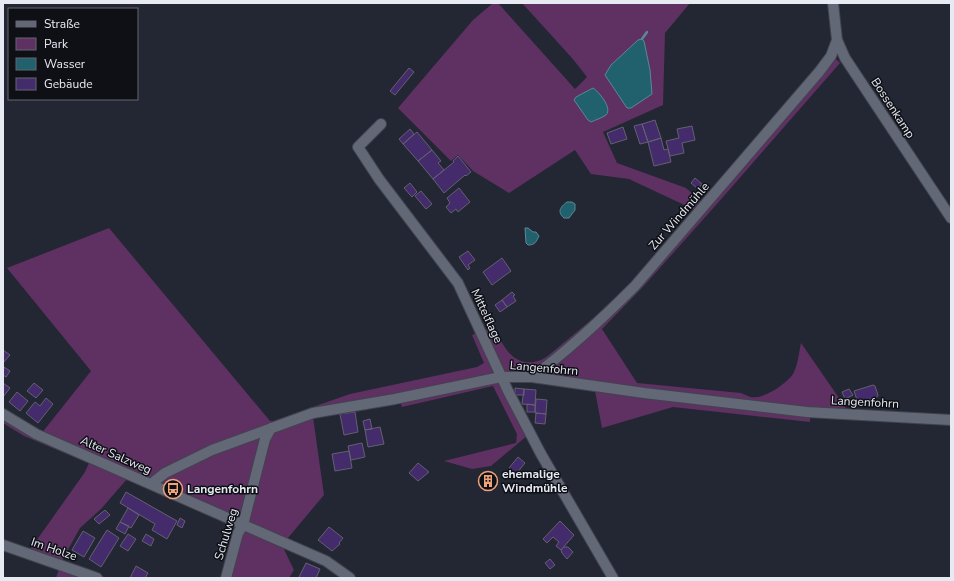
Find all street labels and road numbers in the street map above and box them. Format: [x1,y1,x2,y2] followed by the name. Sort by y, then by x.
[867,75,919,141] street label: Bossenkamp
[645,179,713,253] street label: Zur Windmühle
[467,286,507,346] street label: Mittelflage
[509,357,579,379] street label: Langenfohrn
[830,392,900,412] street label: Langenfohrn
[78,432,154,478] street label: Alter Salzweg
[211,506,241,562] street label: Schulweg
[29,534,79,564] street label: Im Holze

